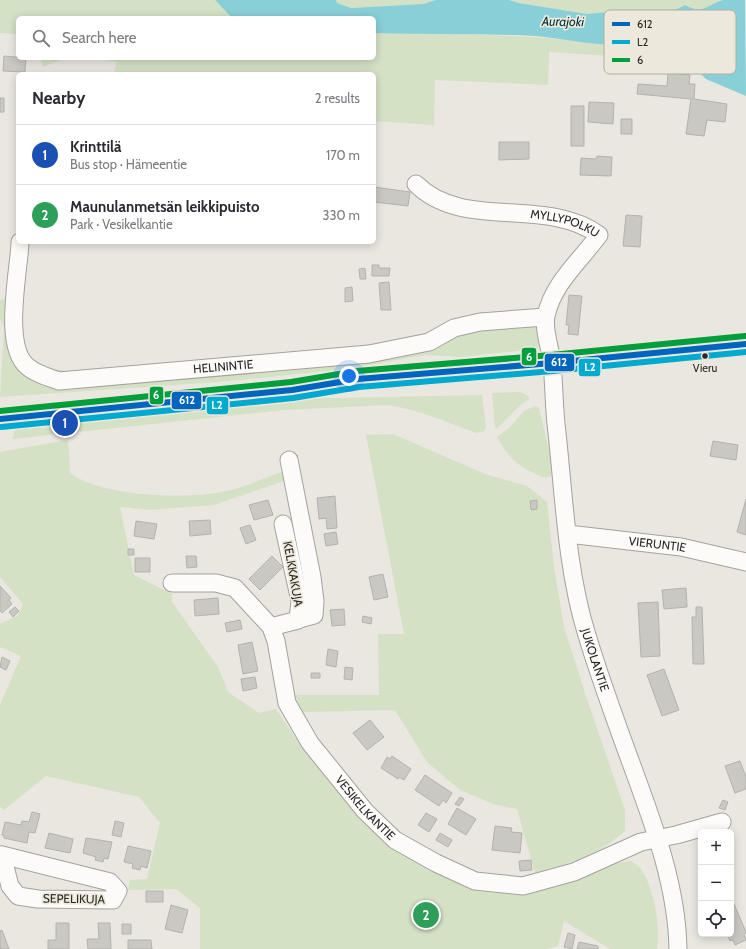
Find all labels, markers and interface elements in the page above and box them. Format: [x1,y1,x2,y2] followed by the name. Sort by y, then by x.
[604,10,736,74] legend
[541,13,585,30] water label: Aurajoki
[16,16,376,60] search box
[637,17,653,31] text: 612
[30,27,52,49] icon: search
[62,29,137,47] text: Search here
[637,35,649,49] text: L2
[637,53,643,67] text: 6
[32,88,85,108] text: Nearby
[315,90,360,106] text: 2 results
[70,138,121,156] text: Krinttilä
[43,147,47,163] text: 1
[326,147,360,163] text: 170 m
[70,156,187,172] text: Bus stop · Hämeentie
[70,198,260,216] text: Maunulanmetsän leikkipuisto
[530,206,603,240] street label: MYLLYPOLKU
[42,207,48,223] text: 2
[323,207,360,223] text: 330 m
[70,216,173,232] text: Park · Vesikelkantie
[521,347,537,366] line badge: 6
[526,350,532,364] text: 6
[700,351,710,361] marker: Vieru
[544,353,575,372] line badge: 612
[551,355,567,369] text: 612
[192,356,254,376] street label: HELININTIE
[578,358,601,377] line badge: L2
[584,360,596,374] text: L2
[693,361,717,375] place label: Vieru
[339,366,359,386] your location
[149,386,164,405] line badge: 6
[153,388,159,402] text: 6
[171,391,202,410] line badge: 612
[179,393,195,407] text: 612
[206,396,229,415] line badge: L2
[211,398,223,412] text: L2
[52,408,78,438] pin: 1
[628,533,688,555] street label: VIERUNTIE
[280,540,307,608] street label: KELKKAKUJA
[578,625,613,694] street label: JUKOLANTIE
[332,772,399,843] street label: VESIKELKANTIE
[698,829,734,937] map controls
[698,829,734,865] button: +
[698,865,734,901] button: −
[43,890,106,907] street label: SEPELIKUJA
[413,900,439,930] pin: 2
[698,901,734,937] button: locate

